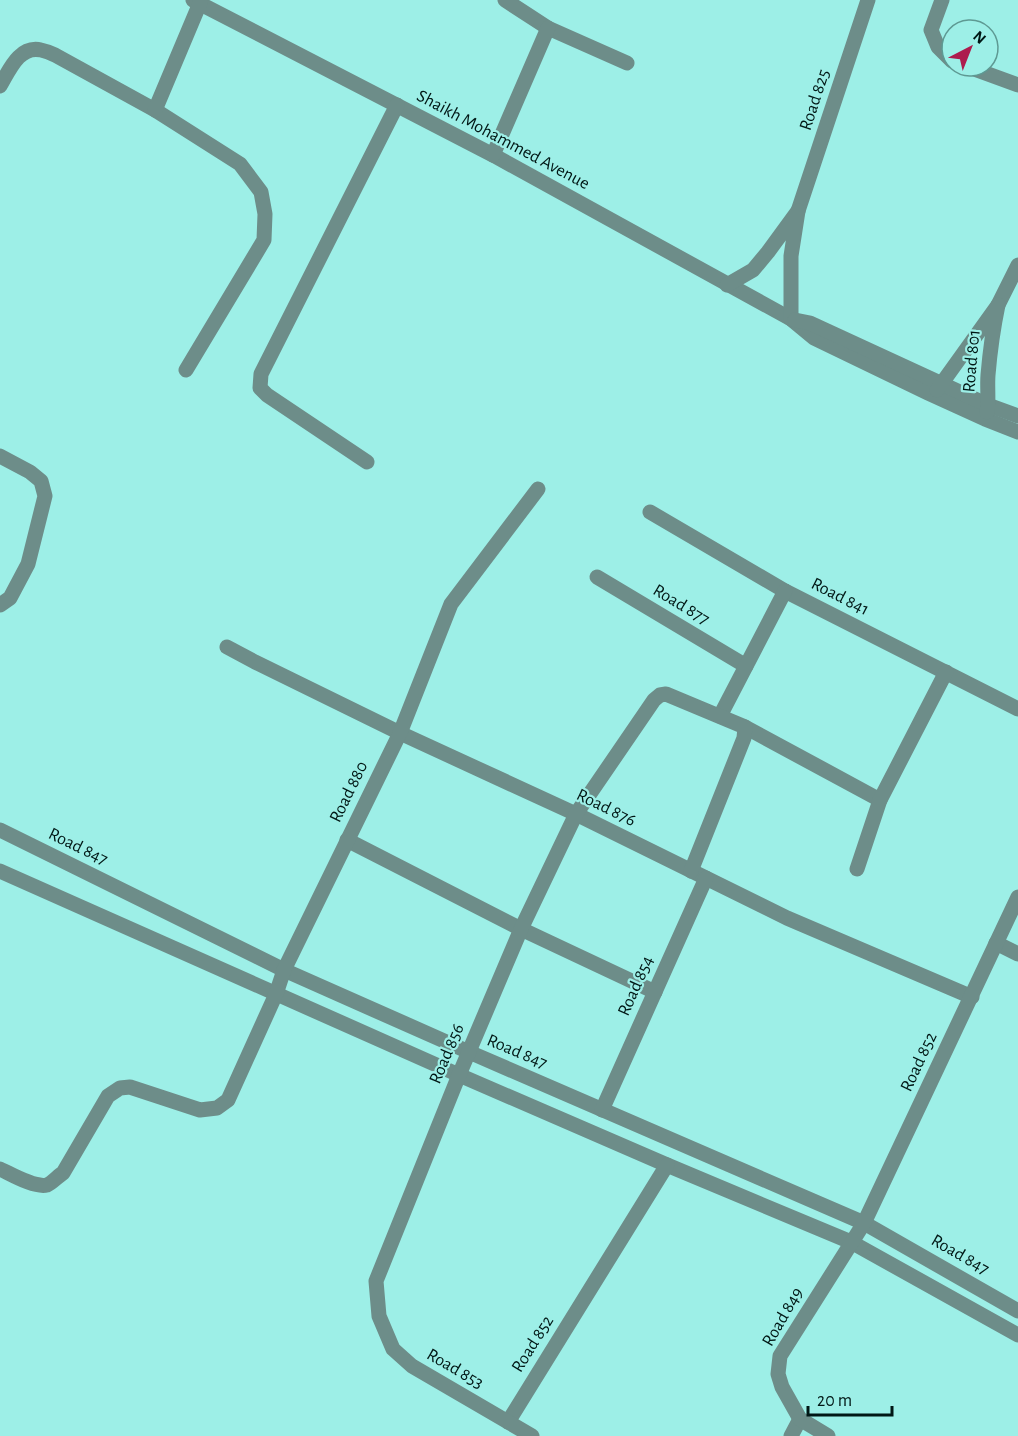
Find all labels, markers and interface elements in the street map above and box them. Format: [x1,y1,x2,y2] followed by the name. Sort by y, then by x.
[940,18,1000,78] north arrow
[970,28,989,47] text: N
[797,67,833,133] street label: Road 825
[414,87,592,193] street label: Shaikh Mohammed Avenue
[960,329,984,393] street label: Road 801
[808,575,872,619] street label: Road 841
[650,581,712,629] street label: Road 877
[327,759,371,825] street label: Road 880
[574,786,638,830] street label: Road 876
[46,825,110,869] street label: Road 847
[615,953,657,1019] street label: Road 854
[426,1021,468,1087] street label: Road 856
[898,1030,940,1094] street label: Road 852
[484,1031,550,1073] street label: Road 847
[928,1231,992,1279] street label: Road 847
[759,1285,807,1349] street label: Road 849
[509,1313,557,1375] street label: Road 852
[424,1346,486,1392] street label: Road 853
[808,1379,892,1417] scale bar
[817,1392,852,1410] text: 20 m

